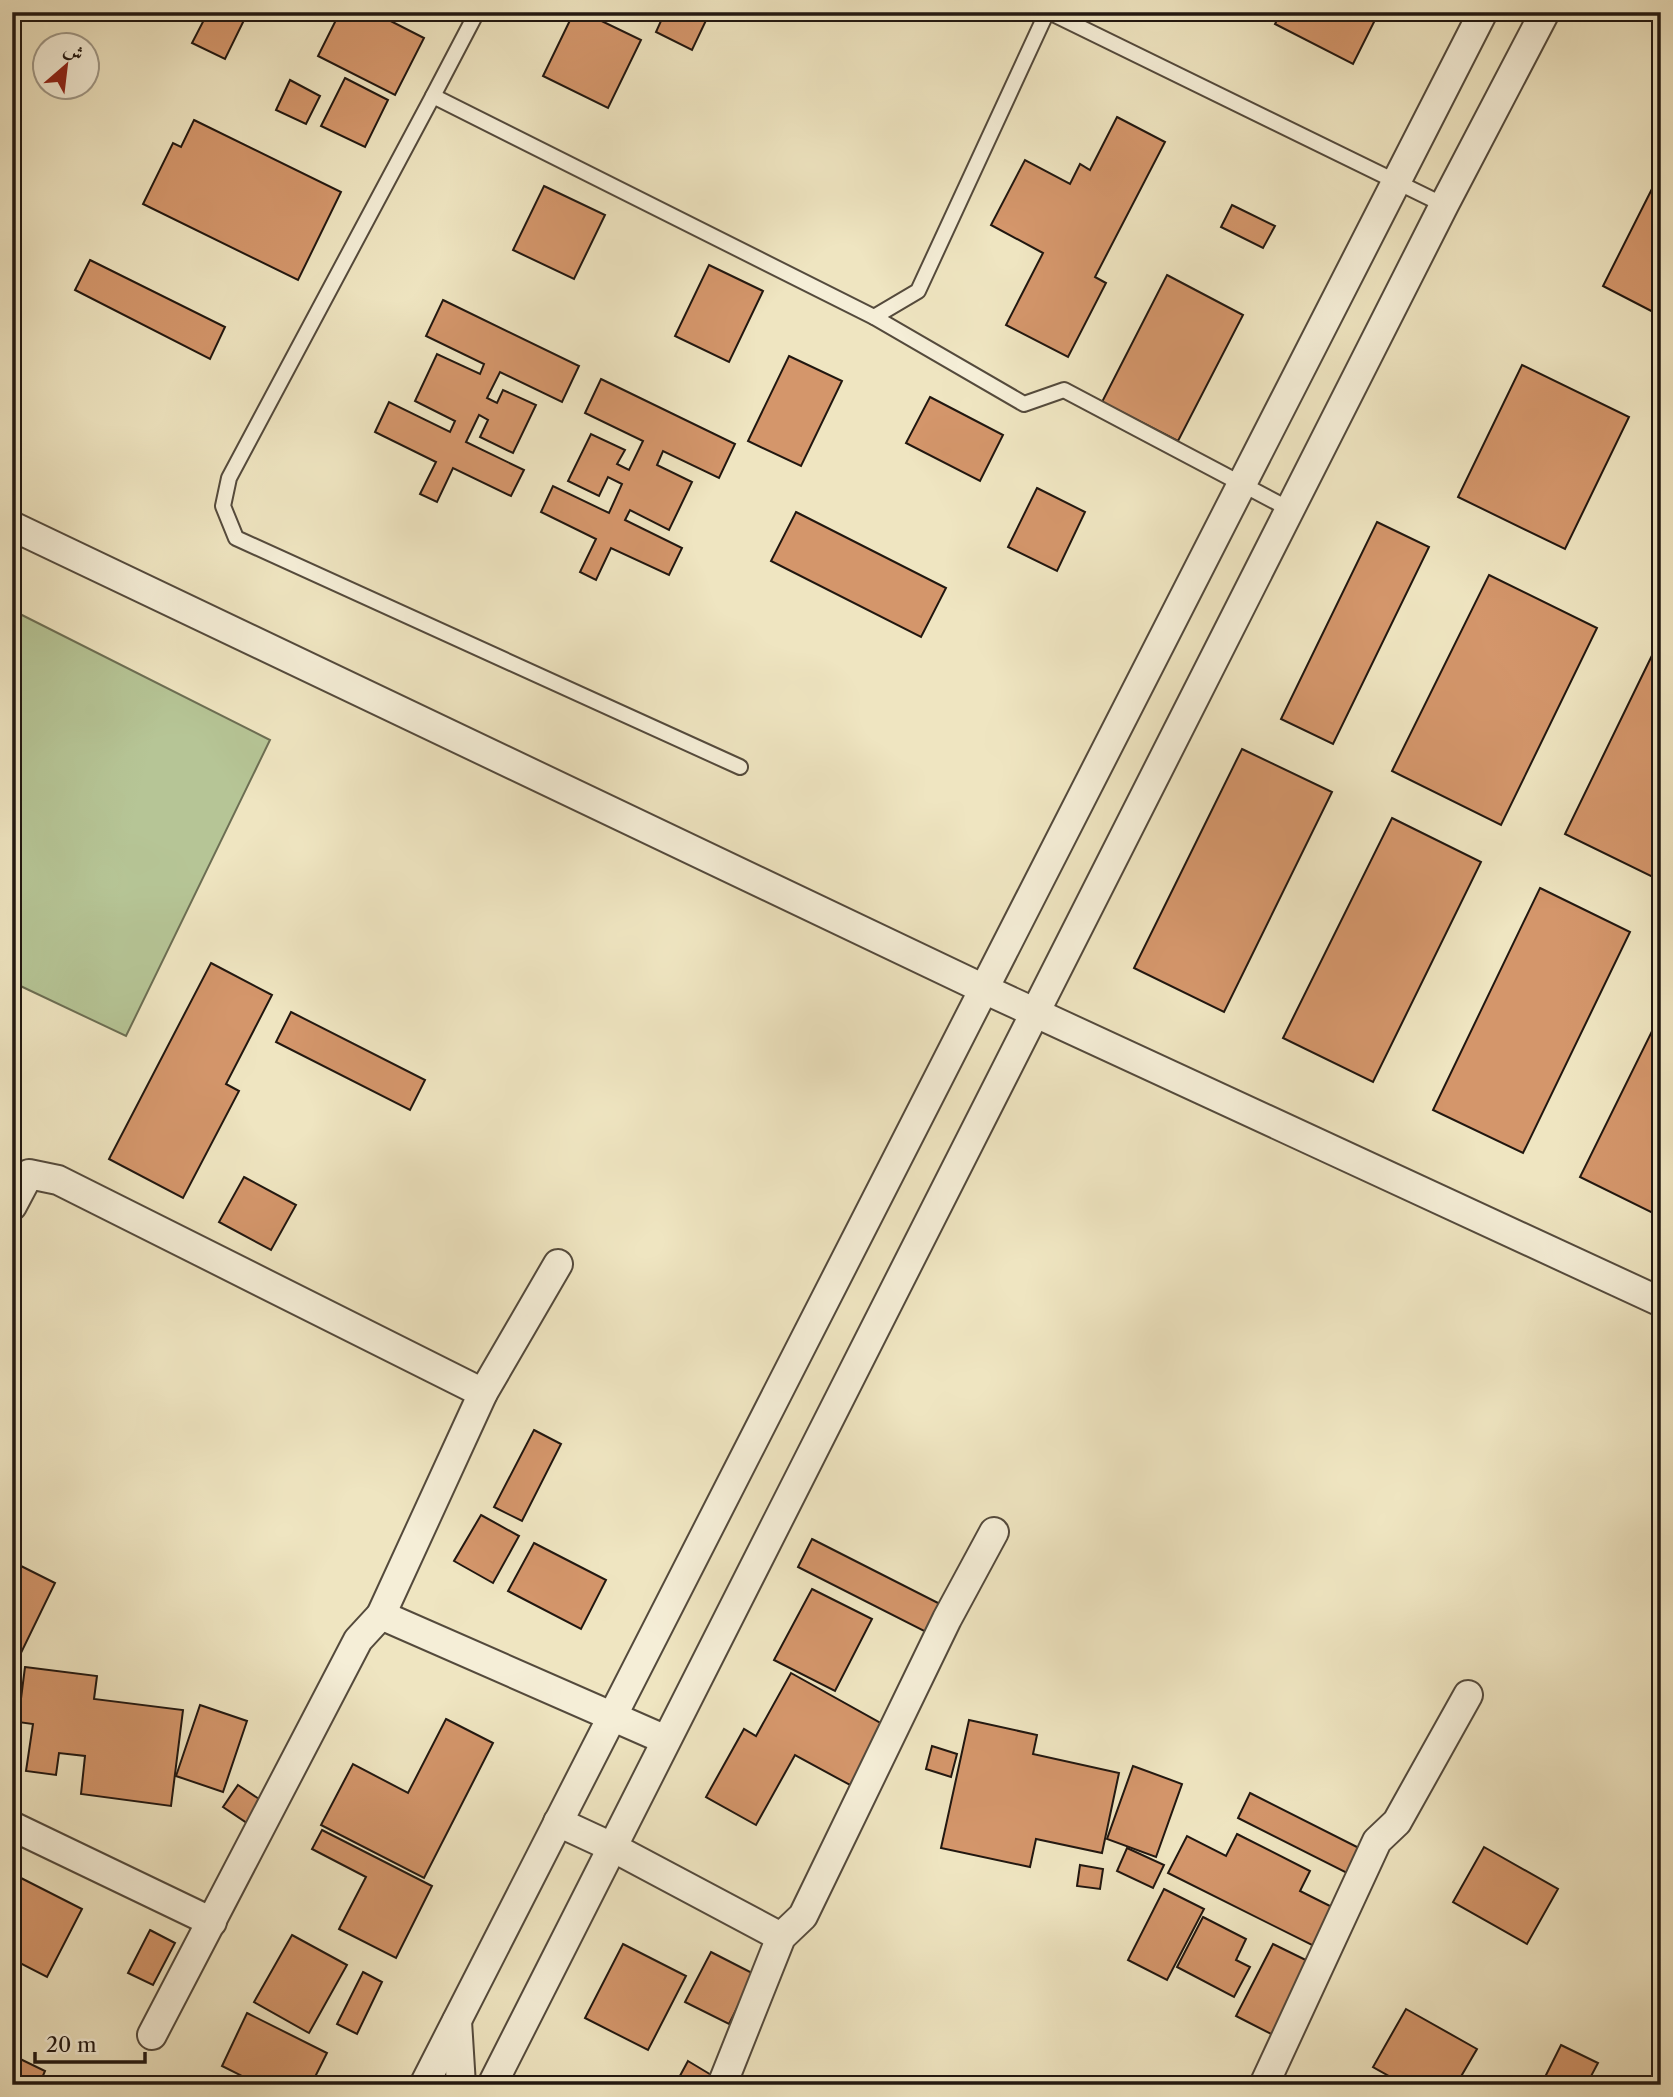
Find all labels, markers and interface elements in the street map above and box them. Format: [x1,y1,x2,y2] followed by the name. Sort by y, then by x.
[32,32,102,102] north arrow
[60,37,87,66] text: ش
[35,2020,145,2064] scale bar
[46,2032,97,2057] text: 20 m

